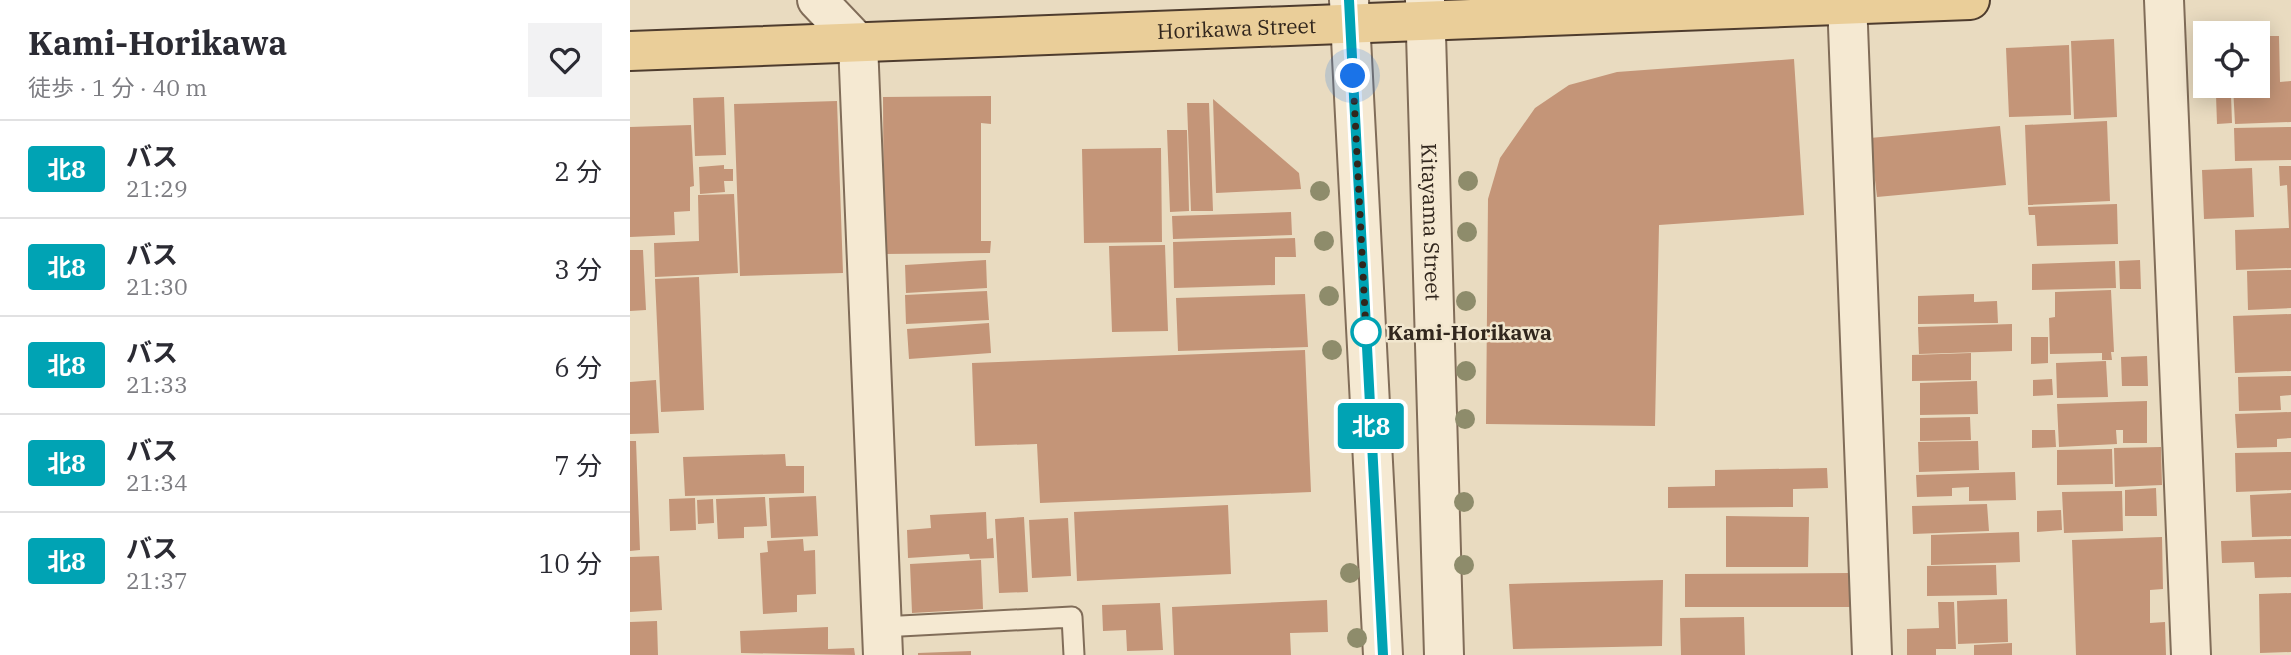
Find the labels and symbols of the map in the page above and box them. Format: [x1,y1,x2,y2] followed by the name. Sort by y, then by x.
[1156,11,1317,45] street label: Horikawa Street
[1335,58,1370,93] your location
[1415,143,1448,301] street label: Kitayama Street
[1351,317,1381,347] marker: Kami-Horikawa
[1387,318,1552,346] place label: Kami-Horikawa
[1340,403,1402,449] line badge: 北8

